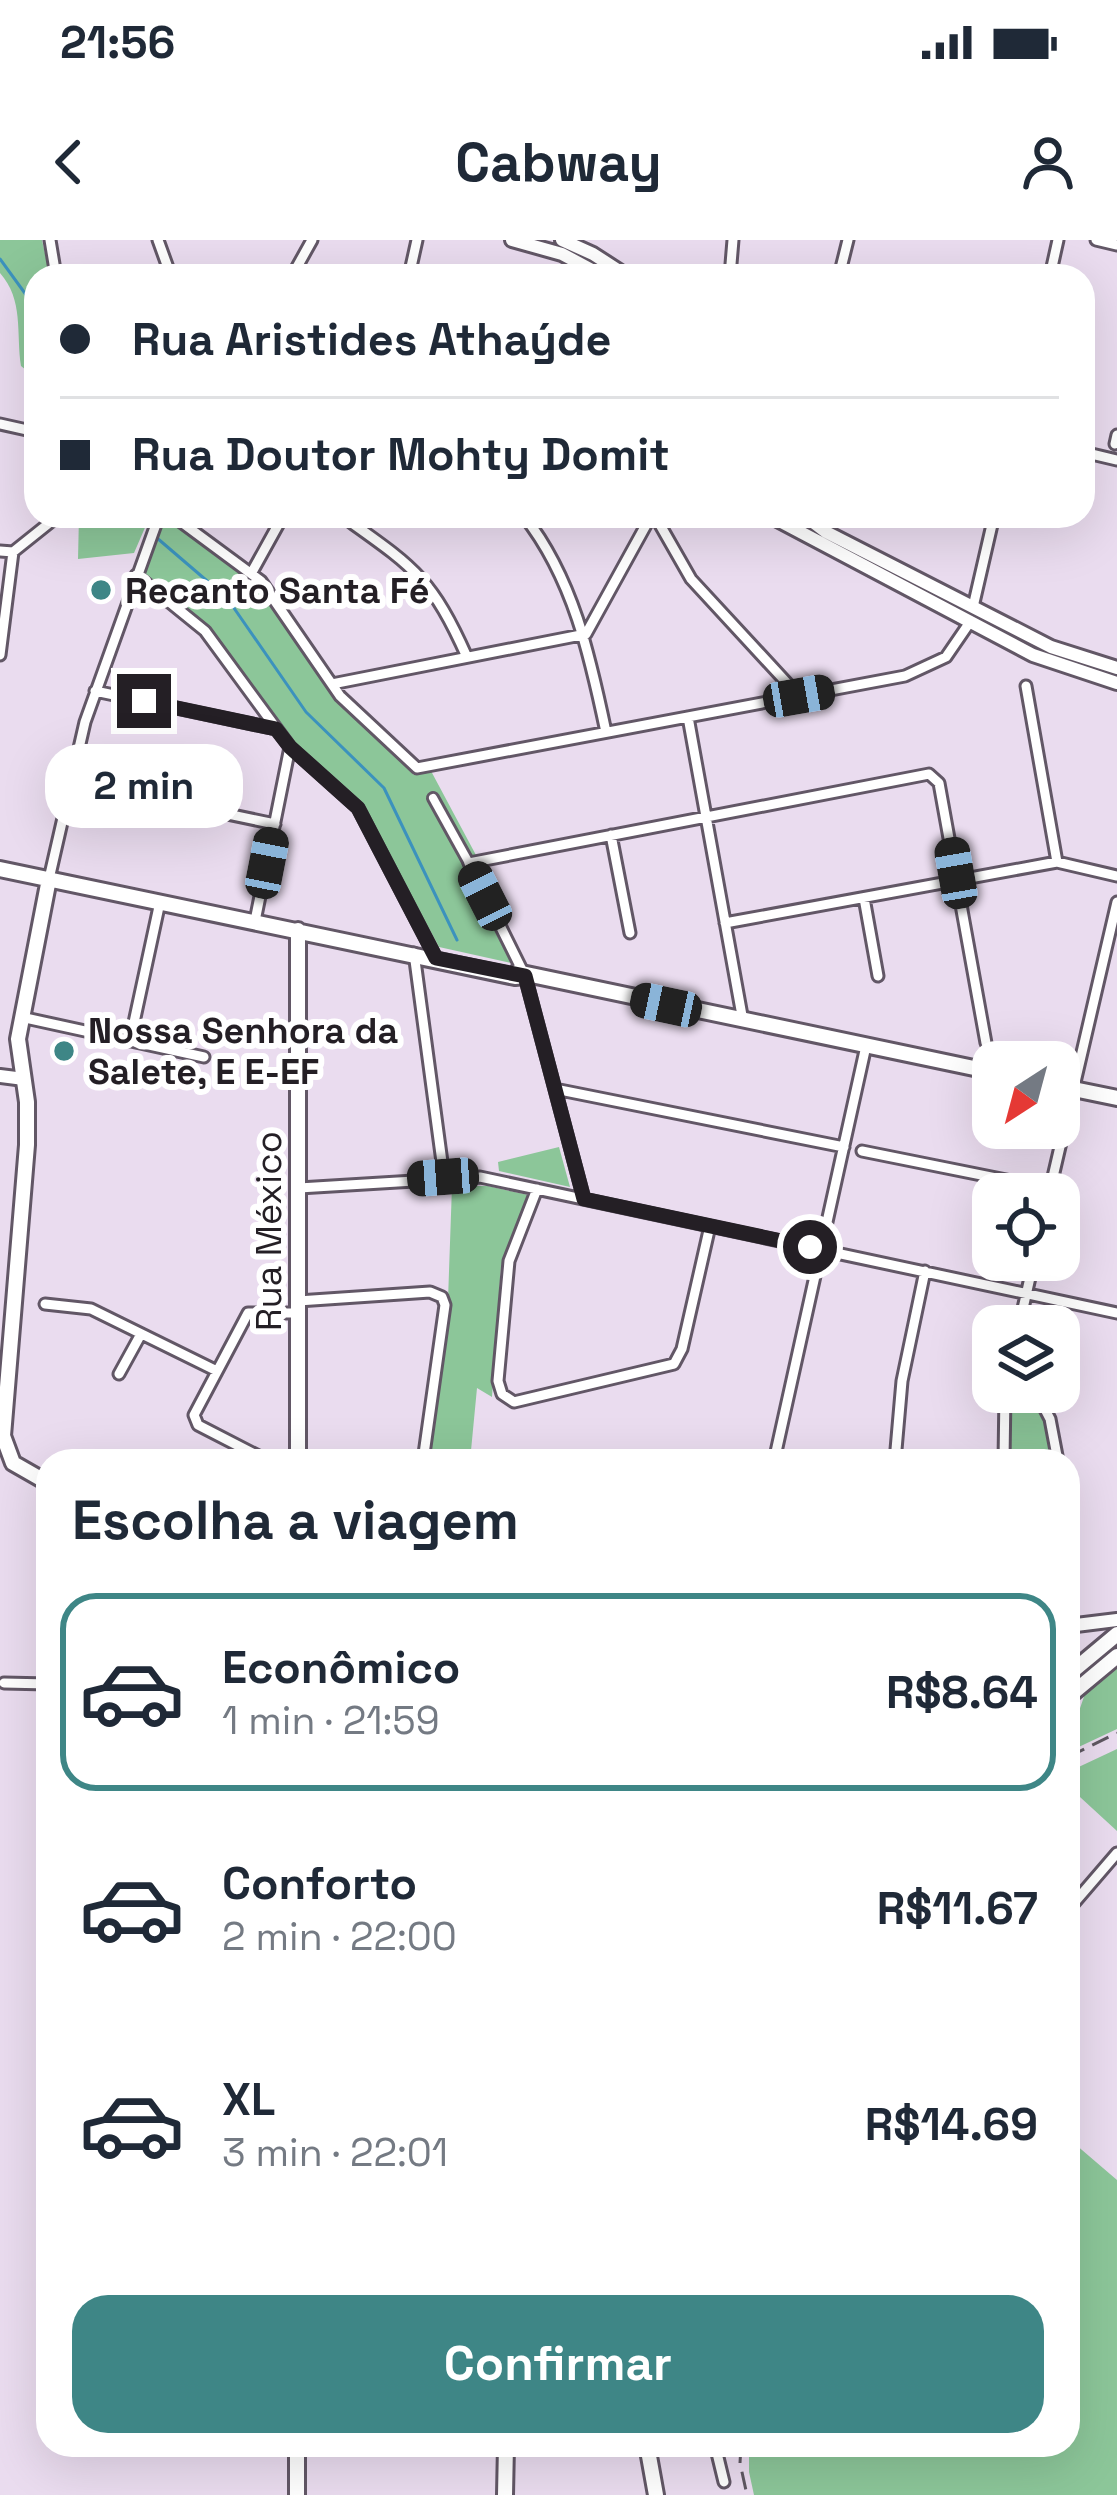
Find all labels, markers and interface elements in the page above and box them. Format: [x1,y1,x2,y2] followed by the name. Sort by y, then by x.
[60,14,175,71] text: 21:56
[455,128,662,197] text: Cabway
[36,129,102,195] icon: back
[1015,129,1081,195] icon: person
[132,311,612,368] text: Rua Aristides Athaýde
[132,426,670,483] text: Rua Doutor Mohty Domit
[125,568,430,614] place label: Recanto Santa Fé
[88,577,114,603] marker: Recanto Santa Fé
[760,672,838,720] car
[117,674,171,728] route end
[45,743,243,827] callout: 2 min
[94,761,194,810] text: 2 min
[242,824,292,902] car
[932,834,980,912] car
[453,856,517,936] car
[627,980,705,1030] car
[88,1008,398,1095] place label: Nossa Senhora da Salete, E E-EF
[51,1038,77,1064] marker: Nossa Senhora da Salete, E E-EF
[972,1041,1080,1149] north arrow
[972,1041,1080,1413] map controls
[246,1131,292,1331] street label: Rua México
[406,1157,480,1197] car
[972,1173,1080,1281] button: locate
[783,1220,837,1274] route start
[972,1305,1080,1413] button: layers
[72,1486,519,1555] text: Escolha a viagem
[78,1638,186,1746] icon: car
[222,1639,460,1696] text: Econômico
[886,1664,1038,1721] text: R$8.64
[222,1696,440,1745] text: 1 min · 21:59
[78,1854,186,1962] icon: car
[222,1855,417,1912] text: Conforto
[877,1880,1038,1937] text: R$11.67
[222,1912,457,1961] text: 2 min · 22:00
[78,2070,186,2178] icon: car
[222,2071,275,2128] text: XL
[865,2096,1038,2153] text: R$14.69
[222,2128,448,2177] text: 3 min · 22:01
[72,2295,1044,2433] button: Confirmar

